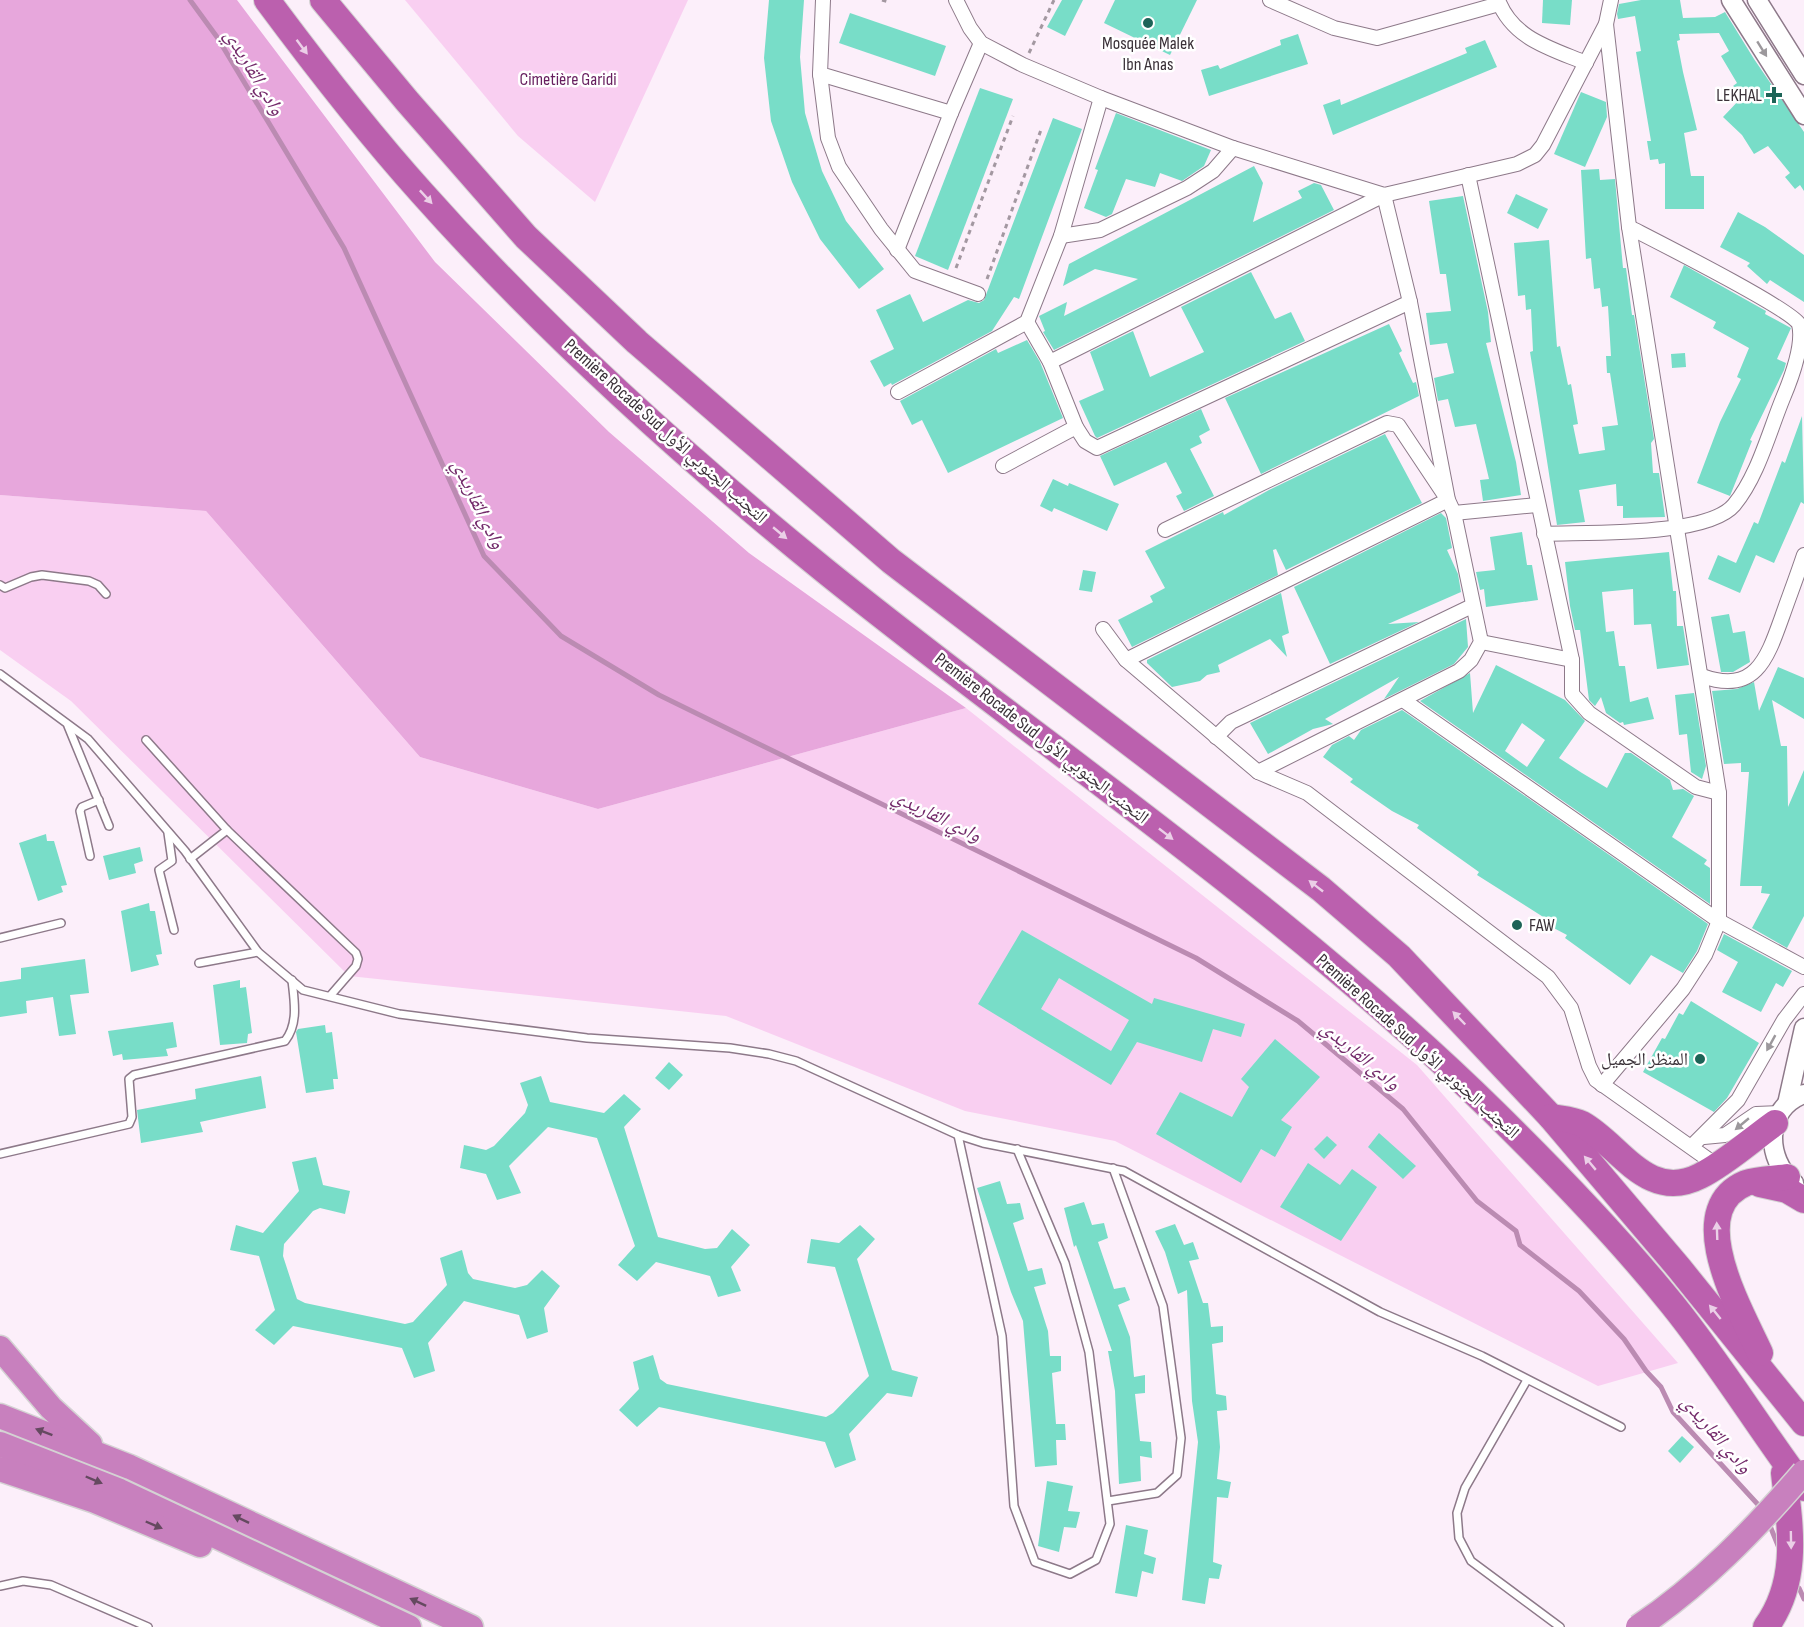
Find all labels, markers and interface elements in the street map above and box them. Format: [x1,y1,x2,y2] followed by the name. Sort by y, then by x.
[1141,16,1155,30] marker: Mosquée Malek Ibn Anas
[216,25,289,121] water label: وادي القاريدي
[1102,33,1194,75] place label: Mosquée Malek Ibn Anas
[295,39,307,54] one-way arrow
[1756,41,1768,57] one-way arrow
[519,69,617,90] park label: Cimetière Garidi
[1716,85,1762,106] place label: LEKHAL
[1767,88,1781,102] marker: LEKHAL
[419,189,432,204] one-way arrow
[558,335,771,531] street label: Première Rocade Sud التجنب الجنوبي الأول
[443,456,510,554] water label: وادي القاريدي
[772,527,788,540] one-way arrow
[928,648,1153,831] street label: Première Rocade Sud التجنب الجنوبي الأول
[887,784,985,851] water label: وادي القاريدي
[1158,827,1174,840] one-way arrow
[1308,879,1324,892] one-way arrow
[1529,915,1555,936] place label: FAW
[1510,918,1524,932] marker: FAW
[1310,950,1523,1146] street label: Première Rocade Sud التجنب الجنوبي الأول
[1452,1011,1466,1026] one-way arrow
[1314,1016,1405,1098] water label: وادي القاريدي
[1767,1034,1777,1051] one-way arrow
[1601,1049,1688,1070] place label: المنظر الجميل
[1693,1052,1707,1066] marker: المنظر الجميل
[1734,1117,1750,1130] one-way arrow
[1583,1155,1596,1171] one-way arrow
[1712,1222,1722,1241] one-way arrow
[1709,1304,1722,1320] one-way arrow
[1673,1391,1757,1481] water label: وادي القاريدي
[34,1427,52,1437] one-way arrow
[85,1476,103,1485] one-way arrow
[233,1515,250,1524] one-way arrow
[145,1520,163,1530] one-way arrow
[1786,1530,1796,1549] one-way arrow
[409,1598,426,1607] one-way arrow

